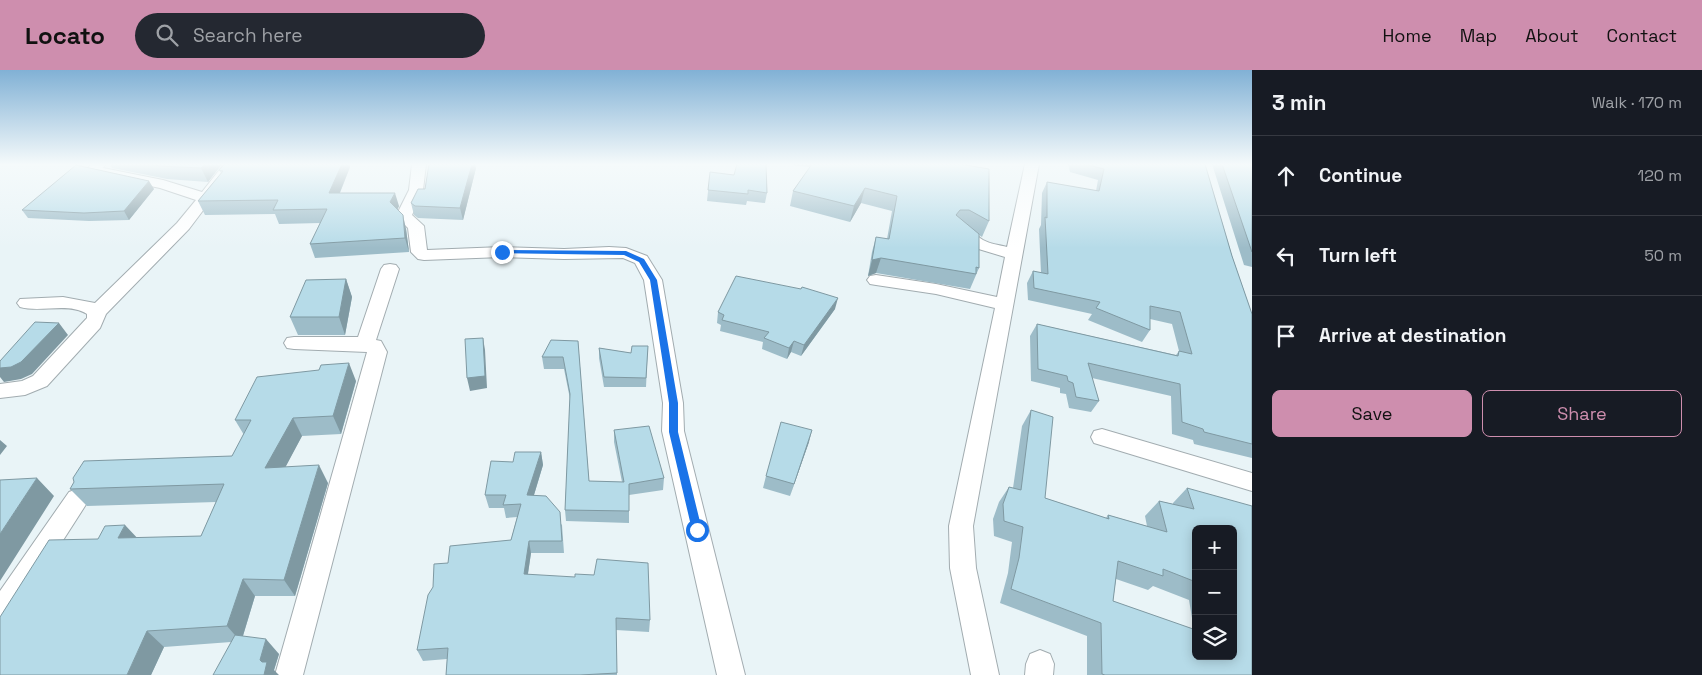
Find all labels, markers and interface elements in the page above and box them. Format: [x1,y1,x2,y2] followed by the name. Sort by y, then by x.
[135,13,485,58] search box
[25,20,105,51] text: Locato
[153,21,181,49] icon: search
[193,23,302,48] text: Search here
[1383,24,1432,47] text: Home
[1460,24,1497,47] text: Map
[1525,24,1579,47] text: About
[1607,24,1677,47] text: Contact
[1272,89,1327,116] text: 3 min
[1592,92,1682,113] text: Walk · 170 m
[1272,162,1300,190] icon: ahead
[1319,163,1402,188] text: Continue
[1638,165,1682,186] text: 120 m
[491,241,514,264] route end
[1272,242,1300,270] icon: left
[1319,243,1397,268] text: Turn left
[1644,245,1682,266] text: 50 m
[1272,322,1300,350] icon: arrive
[1319,323,1507,348] text: Arrive at destination
[1272,390,1472,437] button: Save
[1482,390,1682,437] button: Share
[686,519,709,542] route start
[1192,525,1237,660] map controls
[1192,525,1237,570] button: +
[1192,570,1237,615] button: −
[1192,615,1237,660] button: layers

